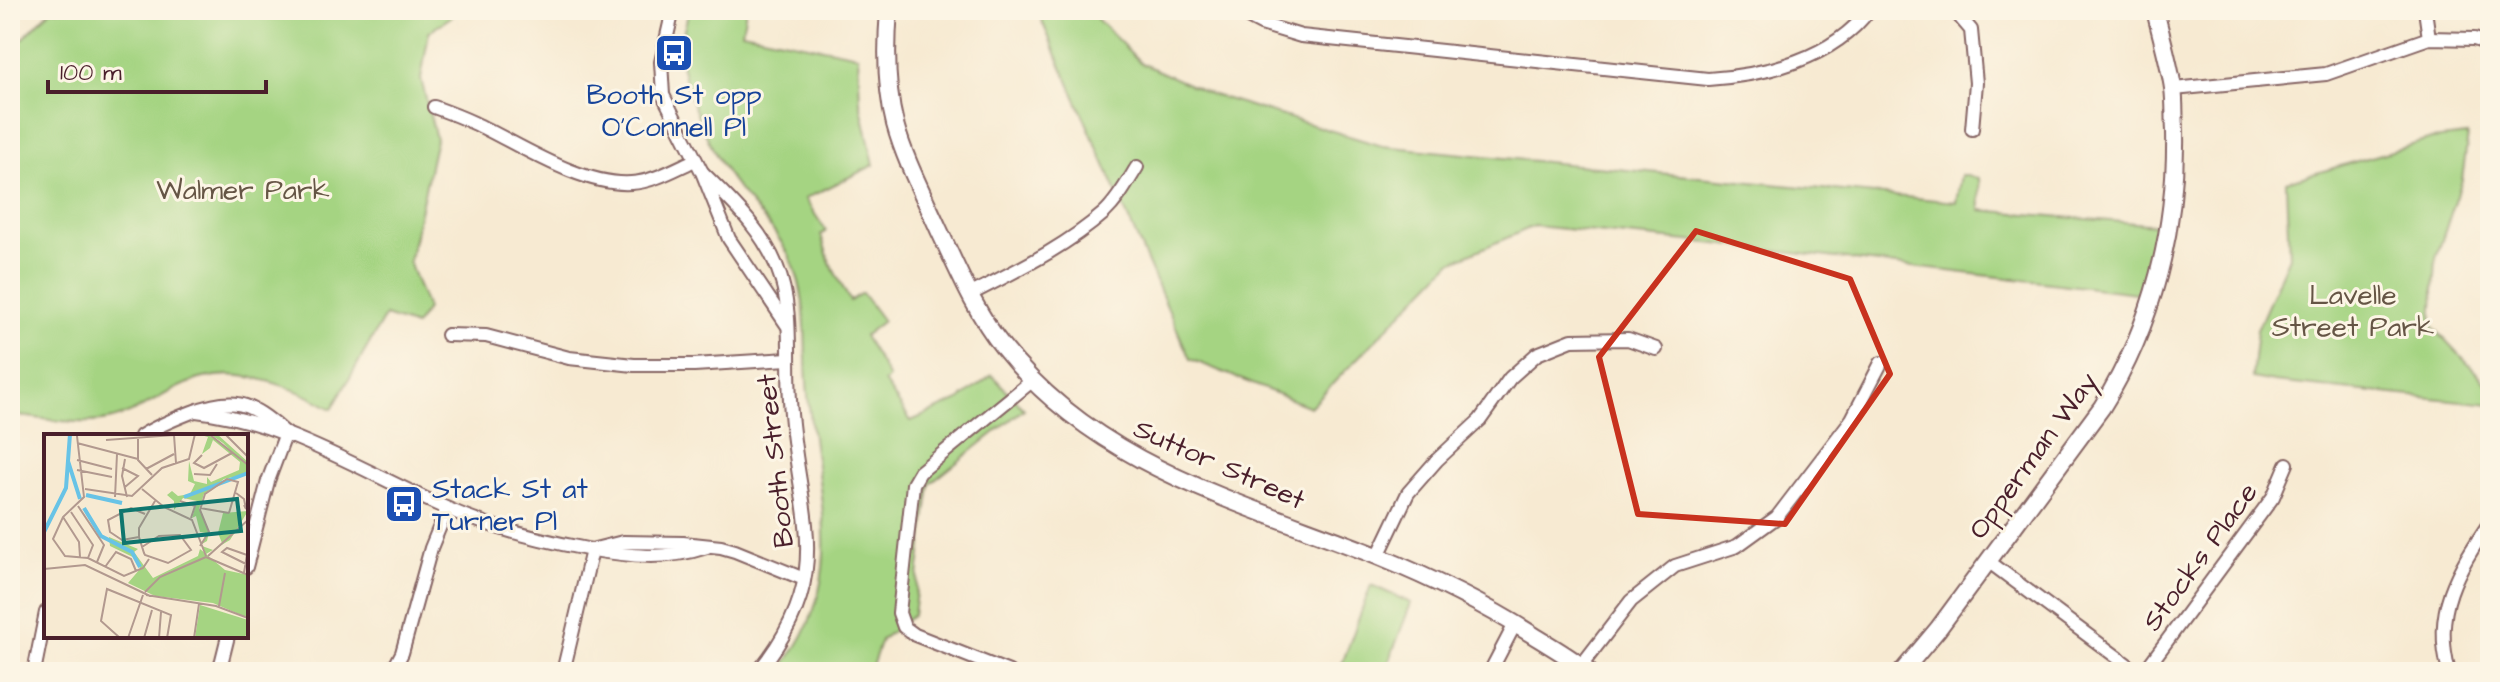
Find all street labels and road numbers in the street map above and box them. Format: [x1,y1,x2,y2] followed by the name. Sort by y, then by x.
[1959,364,2109,549] street label: Opperman Way
[747,372,804,549] street label: Booth Street
[1128,409,1312,520] street label: Suttor Street
[2133,475,2267,639] street label: Stocks Place

